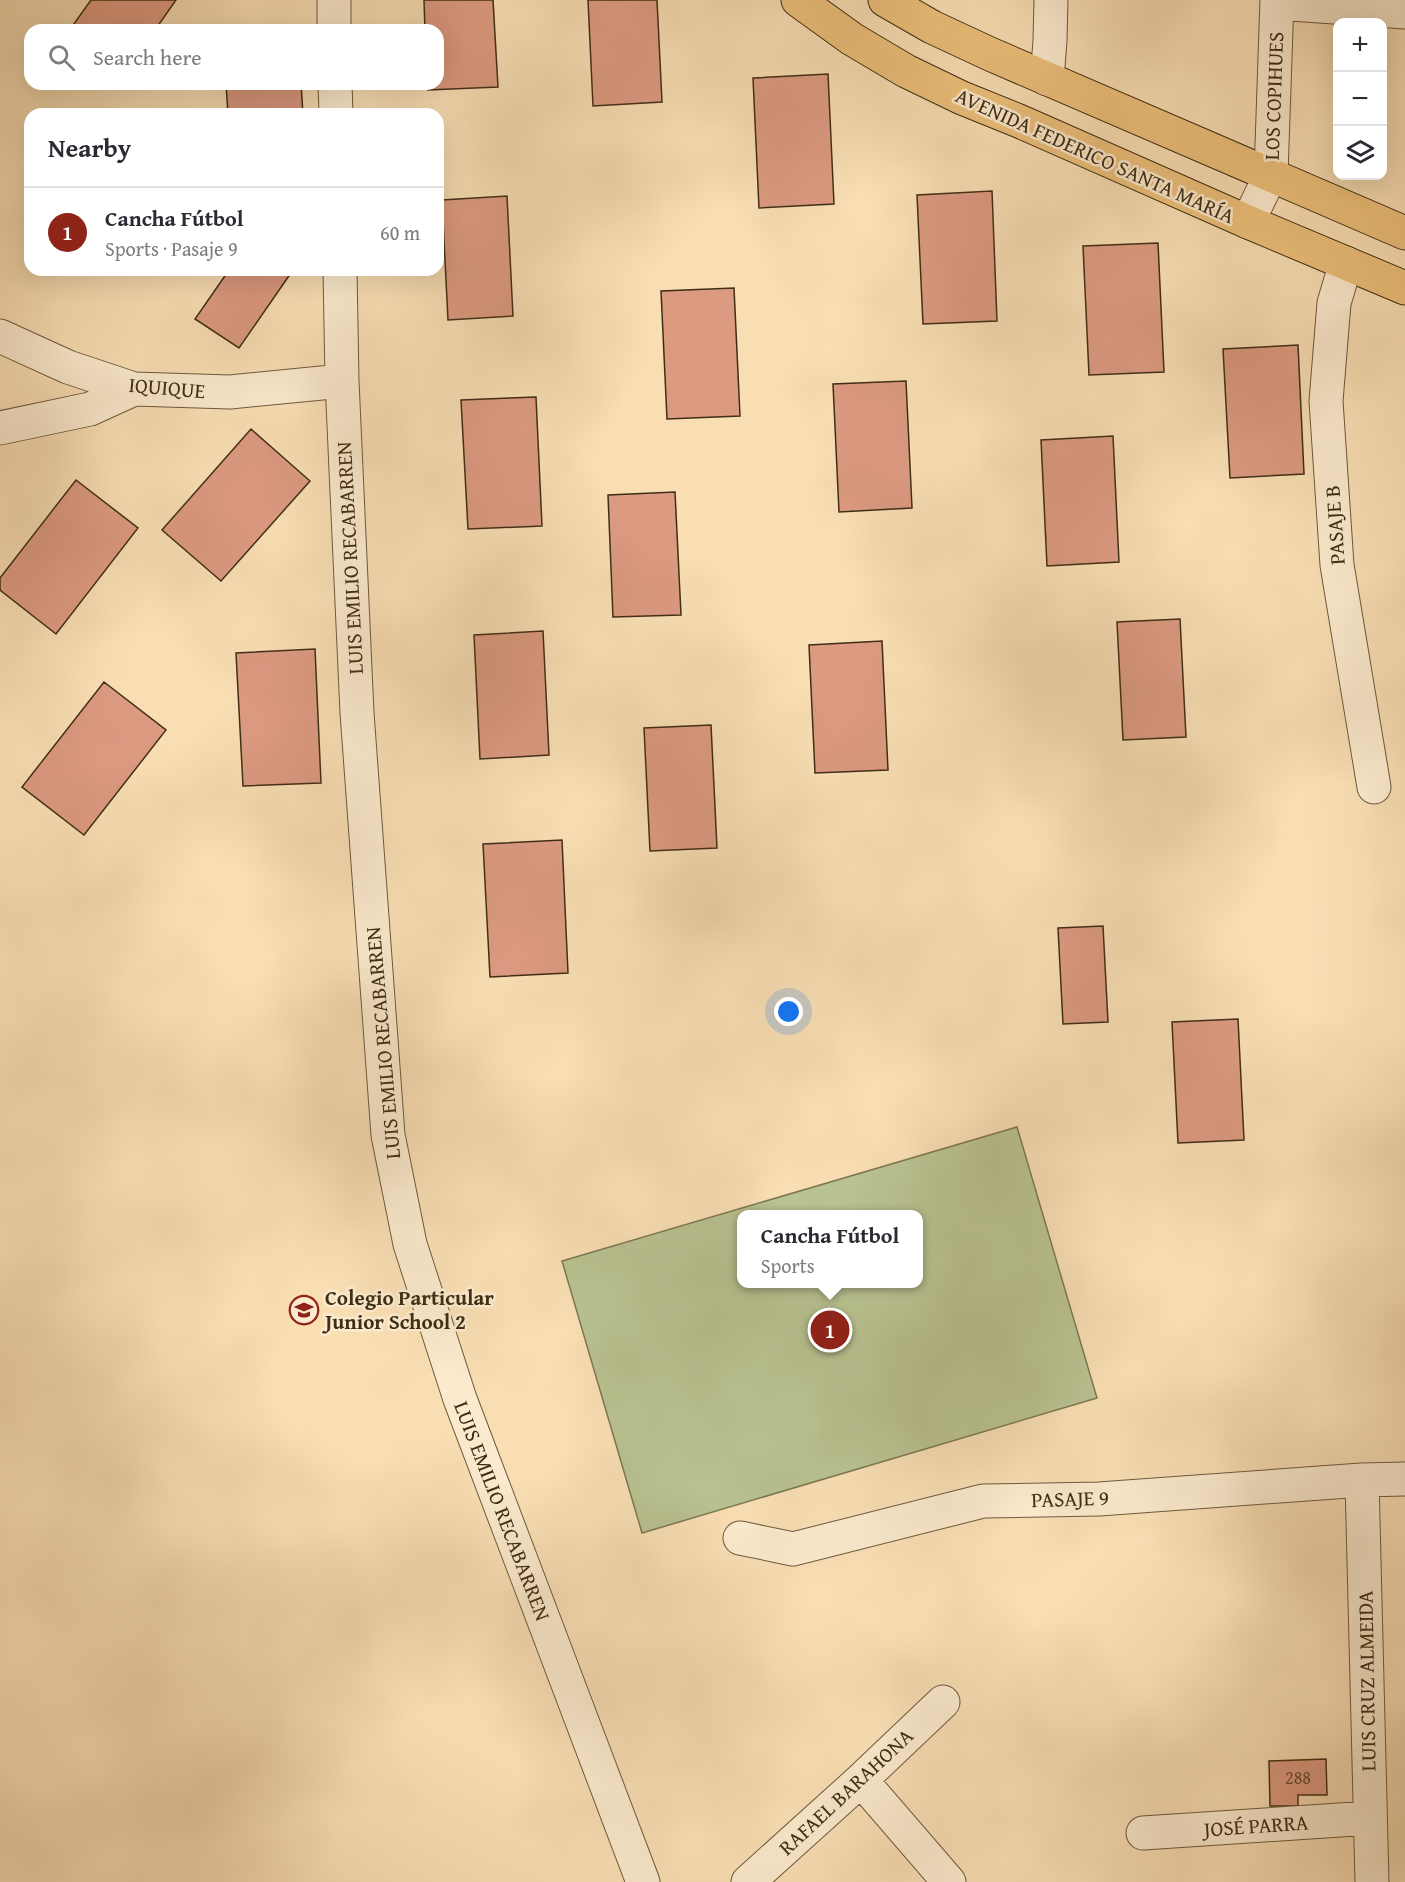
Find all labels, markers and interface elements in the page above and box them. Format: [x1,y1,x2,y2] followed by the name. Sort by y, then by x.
[1333,18,1387,180] map controls
[1333,18,1387,72] button: +
[24,24,444,90] search box
[1256,31,1291,161] street label: LOS COPIHUES
[45,41,78,74] icon: search
[93,41,202,73] text: Search here
[1333,72,1387,126] button: −
[951,80,1240,231] street label: AVENIDA FEDERICO SANTA MARÍA
[1333,126,1387,180] button: layers
[48,128,131,167] text: Nearby
[105,202,244,234] text: Cancha Fútbol
[62,218,73,247] text: 1
[380,218,420,247] text: 60 m
[105,234,238,263] text: Sports · Pasaje 9
[127,369,207,406] street label: IQUIQUE
[328,441,371,675] street label: LUIS EMILIO RECABARREN
[1316,484,1353,566] street label: PASAJE B
[357,925,408,1161] street label: LUIS EMILIO RECABARREN
[774,997,803,1026] your location
[737,1210,923,1288] popup
[761,1219,899,1251] text: Cancha Fútbol
[761,1251,815,1280] text: Sports
[322,1282,494,1337] place label: Colegio Particular Junior School 2
[288,1294,320,1326] school or university icon: Colegio Particular Junior School 2
[810,1308,850,1352] pin: 1
[446,1396,559,1625] street label: LUIS EMILIO RECABARREN
[1031,1482,1109,1515] street label: PASAJE 9
[1349,1590,1384,1772] street label: LUIS CRUZ ALMEIDA
[771,1721,920,1862] street label: RAFAEL BARAHONA
[1285,1764,1311,1791] house number: 288
[1200,1806,1309,1845] street label: JOSÉ PARRA

